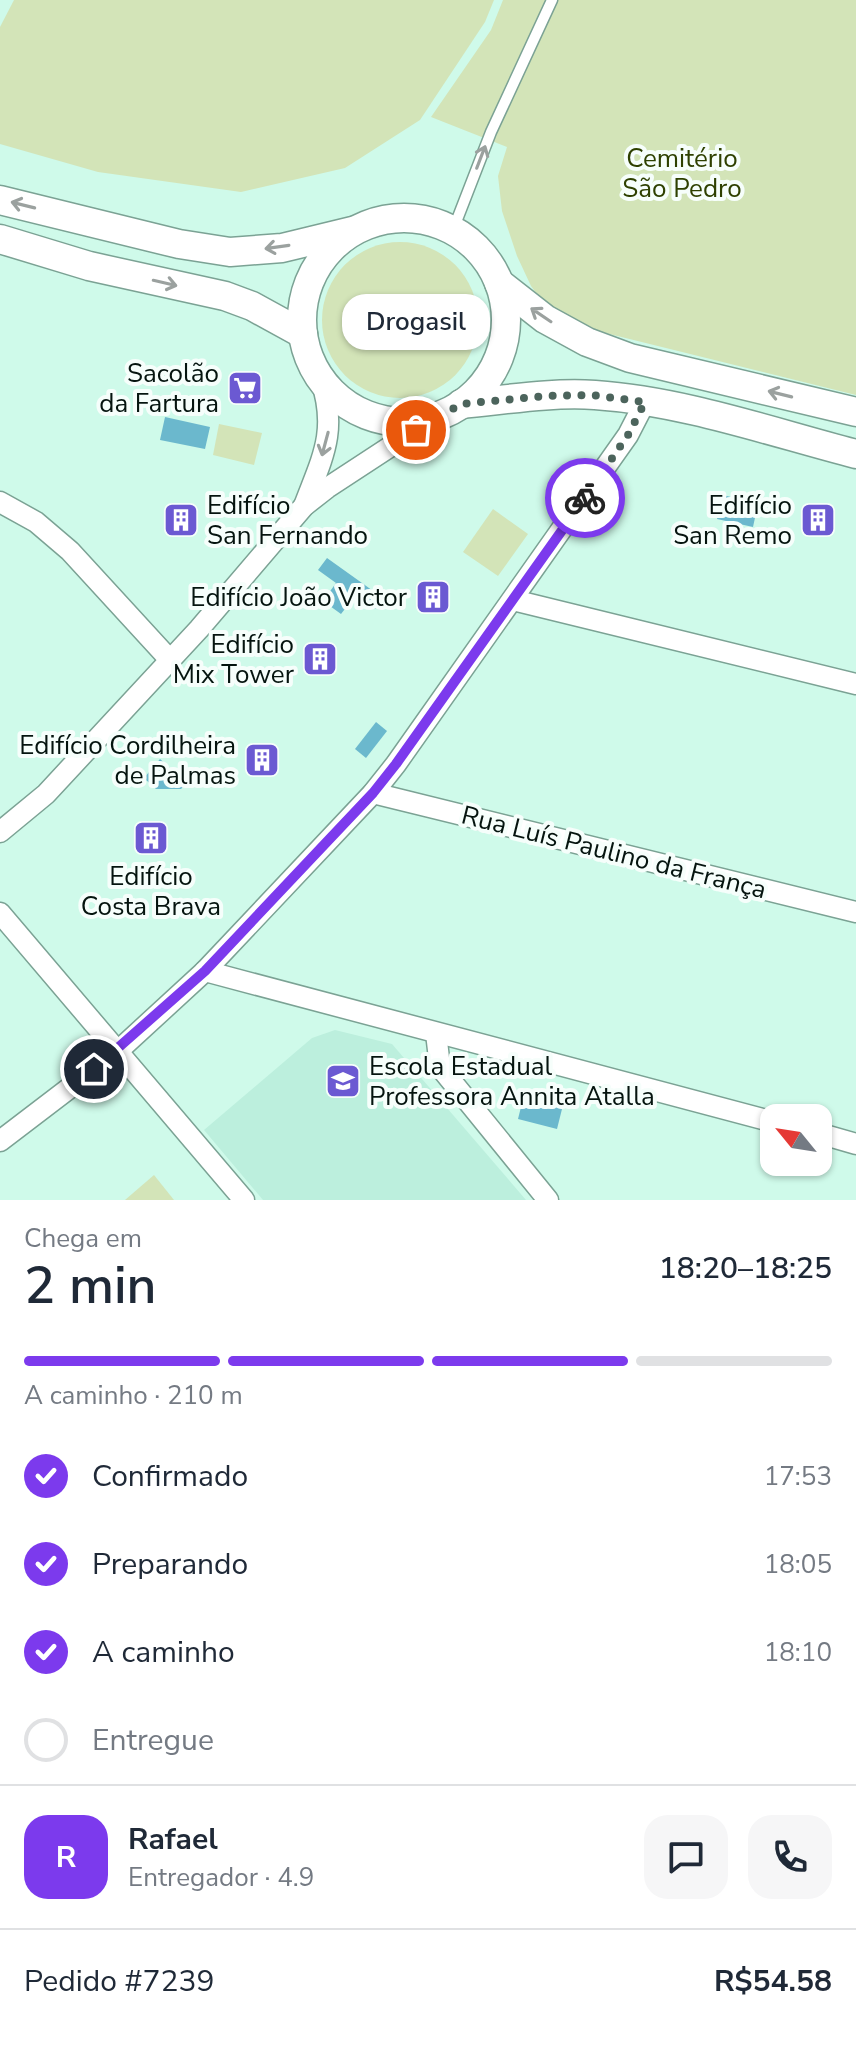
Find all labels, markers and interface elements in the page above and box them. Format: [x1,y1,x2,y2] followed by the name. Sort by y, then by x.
[622,141,742,206] park label: Cemitério São Pedro
[475,145,489,170] one-way arrow
[10,197,36,212] one-way arrow
[265,240,290,255] one-way arrow
[151,276,177,291] one-way arrow
[342,294,490,350] callout: Drogasil
[366,304,466,339] text: Drogasil
[530,307,552,324] one-way arrow
[99,356,219,421] place label: Sacolão da Fartura
[226,369,264,407] supermarket icon: Sacolão da Fartura
[768,385,794,400] one-way arrow
[382,396,450,464] pin
[394,408,438,452] icon: bag
[317,430,332,456] one-way arrow
[545,458,625,538] courier
[563,476,607,520] icon: bike
[207,488,368,553] place label: Edifício San Fernando
[673,488,792,553] place label: Edifício San Remo
[162,501,200,539] building icon: Edifício San Fernando
[799,501,837,539] building icon: Edifício San Remo
[414,578,452,616] building icon: Edifício João Victor
[190,580,408,615] place label: Edifício João Victor
[173,627,295,692] place label: Edifício Mix Tower
[301,640,339,678] building icon: Edifício Mix Tower
[19,728,236,793] place label: Edifício Cordilheira de Palmas
[243,741,281,779] building icon: Edifício Cordilheira de Palmas
[458,798,770,907] street label: Rua Luís Paulino da França
[132,819,170,857] building icon: Edifício Costa Brava
[81,859,221,924] place label: Edifício Costa Brava
[60,1035,128,1103] pin
[72,1047,116,1091] icon: home
[369,1049,655,1114] place label: Escola Estadual Professora Annita Atalla
[324,1062,362,1100] school or university icon: Escola Estadual Professora Annita Atalla
[760,1104,832,1176] north arrow
[760,1104,832,1176] map controls
[24,1221,142,1256] text: Chega em
[659,1248,832,1289] text: 18:20–18:25
[24,1250,157,1321] text: 2 min
[24,1378,243,1413] text: A caminho · 210 m
[24,1454,68,1498] icon: check
[92,1456,248,1497] text: Confirmado
[764,1459,832,1494] text: 17:53
[24,1542,68,1586] icon: check
[92,1544,248,1585] text: Preparando
[764,1547,832,1582] text: 18:05
[24,1630,68,1674] icon: check
[92,1632,235,1673] text: A caminho
[764,1635,832,1670] text: 18:10
[92,1720,214,1761] text: Entregue
[644,1815,728,1899] button: chat
[748,1815,832,1899] button: phone
[128,1819,218,1860] text: Rafael
[56,1837,76,1878] text: R
[128,1860,314,1895] text: Entregador · 4.9
[24,1961,215,2002] text: Pedido #7239
[714,1961,832,2002] text: R$54.58

